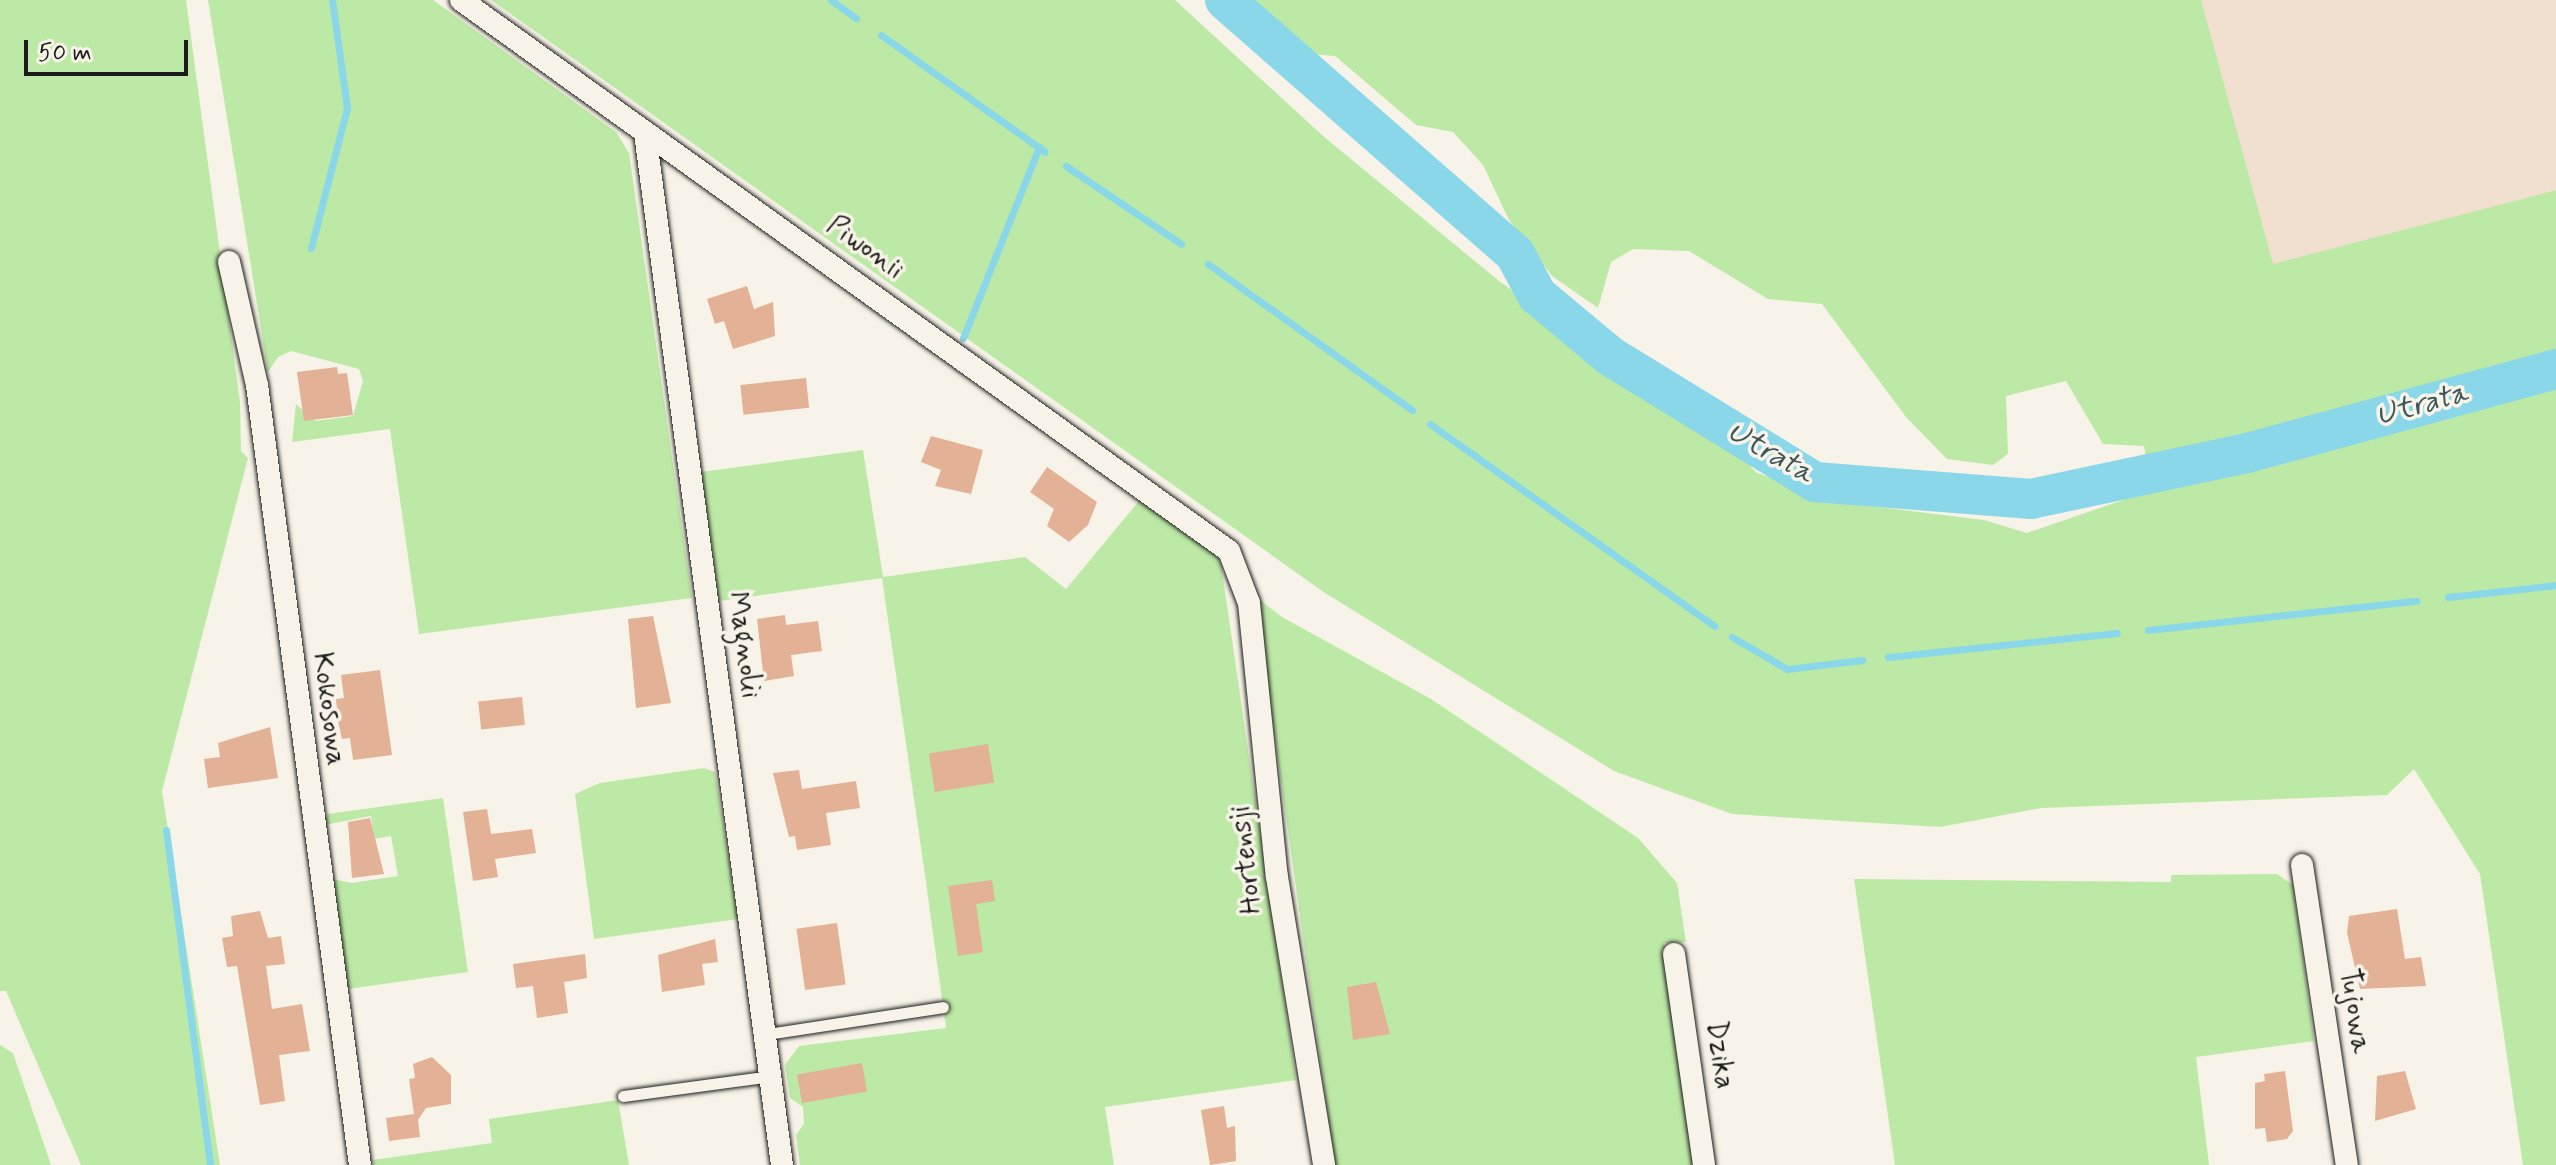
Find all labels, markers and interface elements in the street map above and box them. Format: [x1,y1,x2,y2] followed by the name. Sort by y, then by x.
[28,24,192,74] scale bar
[38,38,92,69] text: 50 m
[820,209,910,287] street label: Piwonii
[2372,375,2472,435] water label: Utrata
[1720,414,1820,492] water label: Utrata
[719,590,767,700] street label: Magnolii
[304,650,352,768] street label: Kokosowa
[1225,804,1269,916] street label: Hortensji
[2331,966,2377,1056] street label: Tujowa
[1698,1019,1740,1091] street label: Dzika

